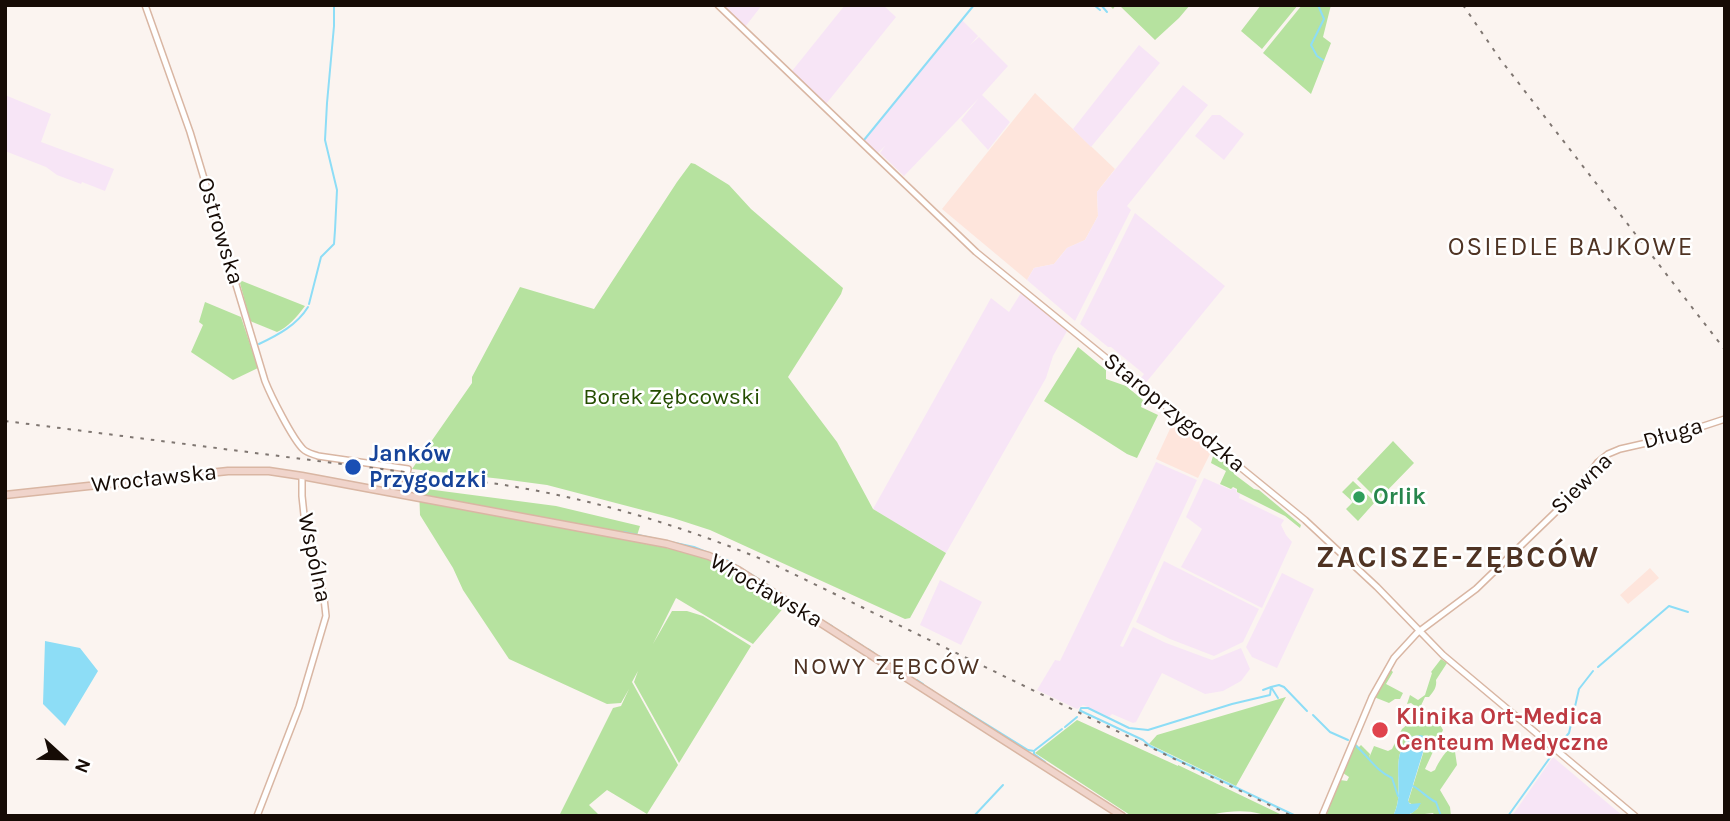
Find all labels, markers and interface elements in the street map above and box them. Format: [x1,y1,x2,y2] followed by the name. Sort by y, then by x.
[191,174,249,288] street label: Ostrowska
[1450,232,1692,264] district label: OSIEDLE BAJKOWE
[1097,347,1251,479] street label: Staroprzygodzka
[583,383,761,411] park label: Borek Zębcowski
[1640,412,1706,456] street label: Długa
[369,440,487,494] place label: Janków Przygodzki
[1545,447,1619,521] street label: Siewna
[343,457,363,477] marker: Janków Przygodzki
[90,459,218,499] street label: Wrocławska
[1373,483,1426,511] place label: Orlik
[1351,489,1367,505] marker: Orlik
[291,511,337,605] street label: Wspólna
[1318,540,1598,576] district label: ZACISZE-ZĘBCÓW
[705,548,827,634] street label: Wrocławska
[794,653,980,681] district label: NOWY ZĘBCÓW
[1396,703,1609,757] place label: Klinika Ort-Medica Centeum Medyczne
[1370,720,1390,740] marker: Klinika Ort-Medica Centeum Medyczne
[28,723,98,793] north arrow
[70,755,95,776] text: N

